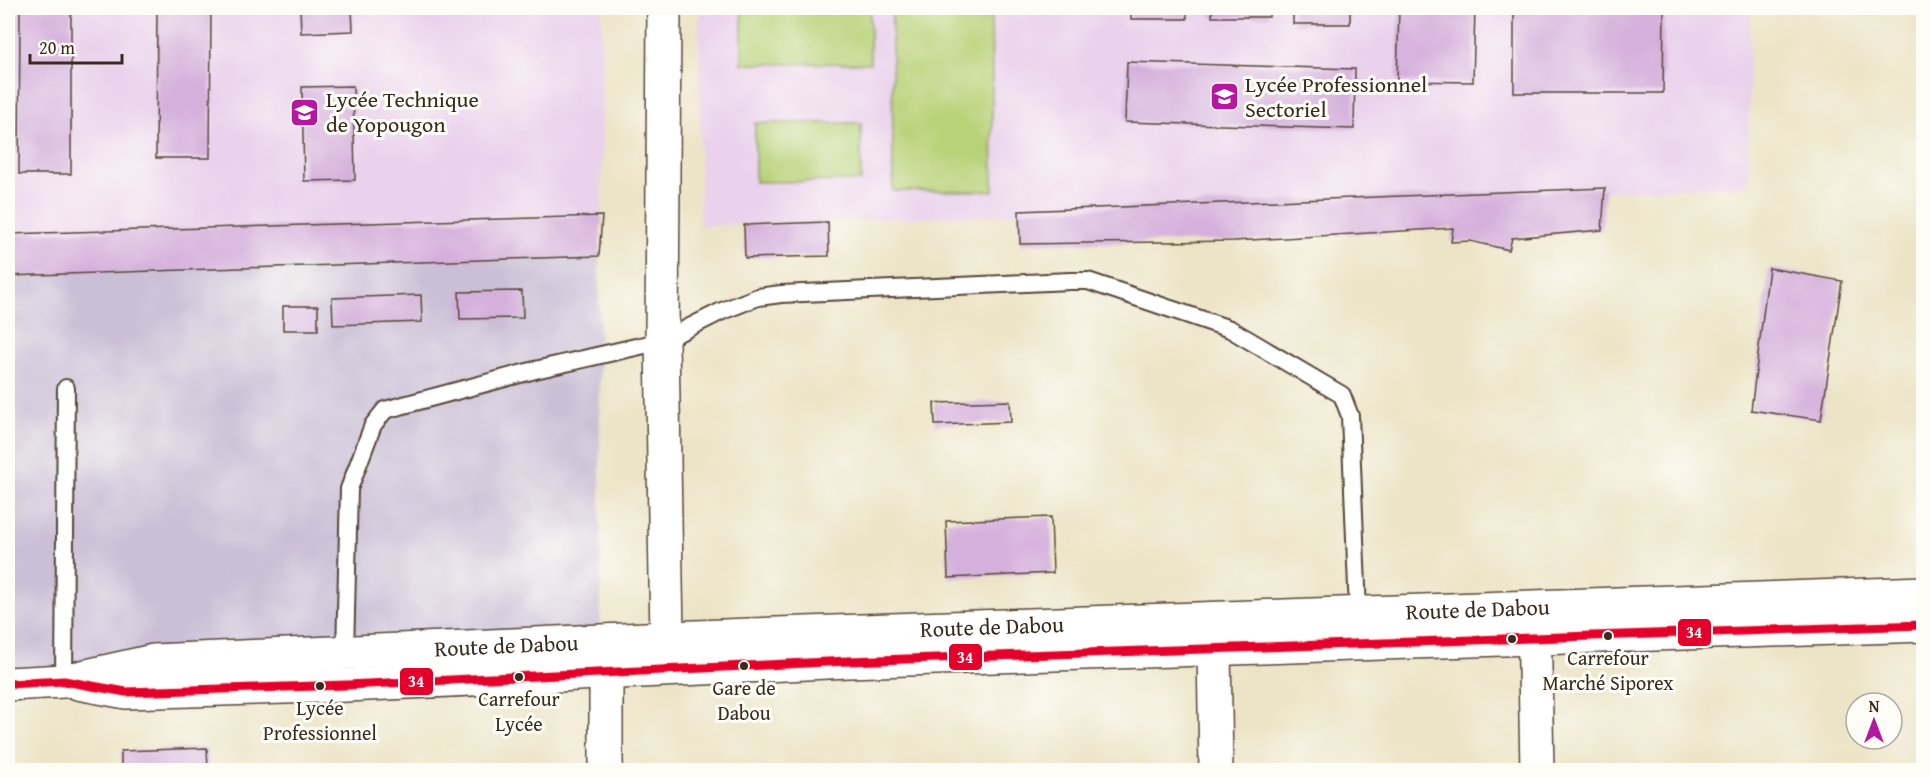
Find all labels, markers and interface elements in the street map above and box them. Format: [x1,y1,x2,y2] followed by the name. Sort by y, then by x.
[30,27,122,65] scale bar
[39,34,75,61] text: 20 m
[1245,68,1427,125] place label: Lycée Professionnel Sectoriel
[1208,81,1240,113] school or university icon: Lycée Professionnel Sectoriel
[326,83,479,140] place label: Lycée Technique de Yopougon
[289,96,321,128] school or university icon: Lycée Technique de Yopougon
[1405,590,1550,628] street label: Route de Dabou
[919,608,1065,645] street label: Route de Dabou
[1677,618,1712,647] line badge: 34
[1686,620,1702,644] text: 34
[434,626,579,664] street label: Route de Dabou
[1602,630,1614,642] marker: Carrefour Marché Siporex
[1506,633,1518,645] unlabelled marker
[948,643,983,671] line badge: 34
[1543,643,1674,697] place label: Carrefour Marché Siporex
[957,645,973,669] text: 34
[738,660,750,672] marker: Gare de Dabou
[399,667,434,696] line badge: 34
[408,669,424,693] text: 34
[513,671,525,683] marker: Carrefour Lycée
[712,673,776,727] place label: Gare de Dabou
[314,680,326,692] marker: Lycée Professionnel
[478,684,560,738] place label: Carrefour Lycée
[1844,691,1904,751] north arrow
[263,693,377,747] place label: Lycée Professionnel
[1869,694,1880,718] text: N

